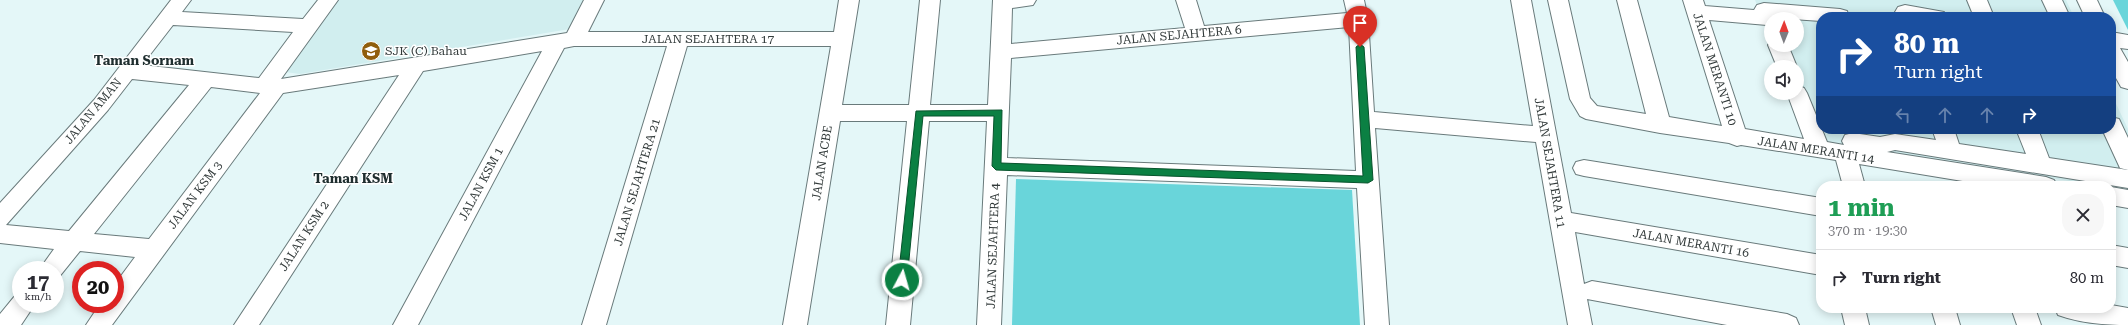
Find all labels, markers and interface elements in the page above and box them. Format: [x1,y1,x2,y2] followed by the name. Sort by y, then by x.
[1343,6,1377,47] pin
[1690,11,1740,128] street label: JALAN MERANTI 10
[1349,12,1371,34] icon: arrive
[1764,12,1804,52] north arrow
[1764,12,1804,100] map controls
[1116,23,1243,47] street label: JALAN SEJAHTERA 6
[1894,27,1959,60] text: 80 m
[1828,28,1880,80] icon: right
[642,32,775,46] street label: JALAN SEJAHTERA 17
[360,40,382,62] school or university icon: SJK (C) Bahau
[385,44,467,58] place label: SJK (C) Bahau
[94,53,195,68] district label: Taman Sornam
[1764,60,1804,100] button: sound
[1894,61,1982,82] text: Turn right
[62,75,125,147] street label: JALAN AMAN
[1532,97,1568,230] street label: JALAN SEJAHTERA 11
[1892,104,1914,126] icon: left
[1934,104,1956,126] icon: ahead
[1976,104,1998,126] icon: ahead
[2018,104,2040,126] icon: right
[611,116,663,247] street label: JALAN SEJAHTERA 21
[809,124,835,202] street label: JALAN ACBE
[1757,134,1876,166] street label: JALAN MERANTI 14
[456,145,506,223] street label: JALAN KSM 1
[165,158,225,232] street label: JALAN KSM 3
[313,171,393,186] district label: Taman KSM
[984,183,1002,309] street label: JALAN SEJAHTERA 4
[1828,194,1895,222] text: 1 min
[2062,194,2104,236] button: close
[276,198,332,274] street label: JALAN KSM 2
[1828,223,1907,238] text: 370 m · 19:30
[1632,226,1751,260] street label: JALAN MERANTI 16
[881,259,923,301] position arrow
[72,261,124,313] speed limit sign: 20
[1828,267,1850,289] icon: right
[1862,269,1941,287] text: Turn right
[2070,269,2104,287] text: 80 m
[27,270,49,294] text: 17
[25,291,51,302] text: km/h

